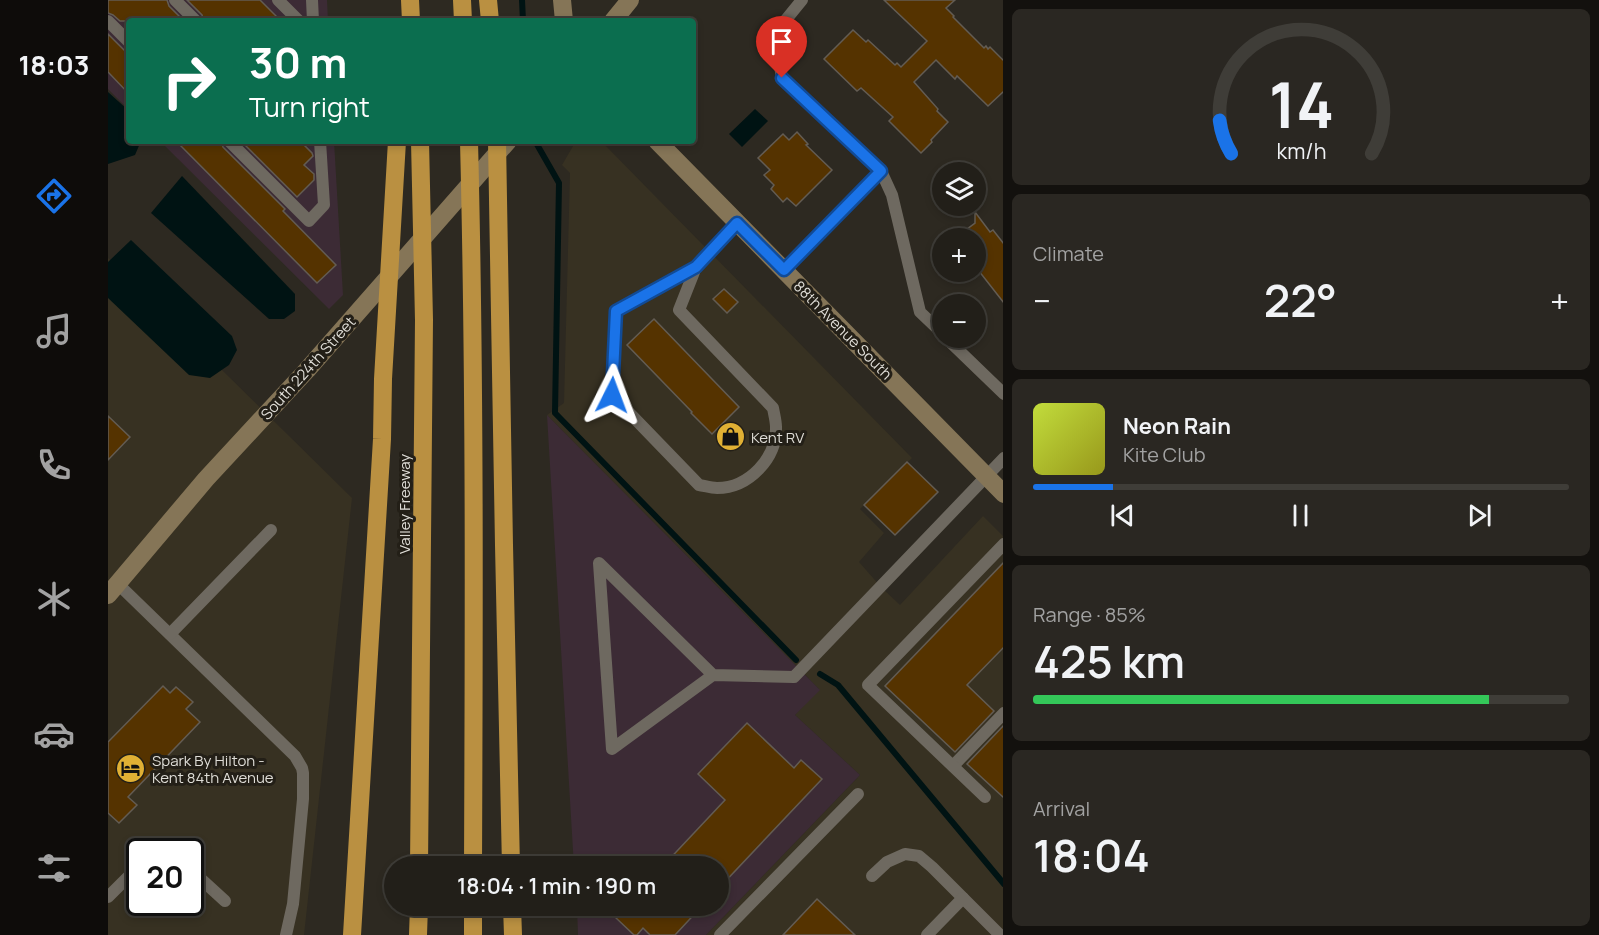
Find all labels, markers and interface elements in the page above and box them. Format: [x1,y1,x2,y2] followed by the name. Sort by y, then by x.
[756,16,807,78] pin
[765,25,798,58] icon: arrive
[249,33,347,91] text: 30 m
[150,42,228,120] icon: right
[18,46,90,83] text: 18:03
[1268,61,1334,147] text: 14
[249,88,370,125] text: Turn right
[1276,136,1326,165] text: km/h
[932,162,986,348] map controls
[932,162,986,216] button: layers
[33,175,75,217] icon: directions
[932,228,986,282] button: +
[1033,240,1104,267] text: Climate
[1264,269,1337,331] text: 22°
[789,276,897,384] street label: 88th Avenue South
[1033,278,1051,323] text: −
[1550,278,1569,323] text: +
[932,294,986,348] button: −
[33,310,75,352] icon: music
[256,312,360,424] street label: South 224th Street
[580,363,644,427] position arrow
[1123,411,1231,441] text: Neon Rain
[714,421,746,453] shop icon: Kent RV
[751,427,804,448] place label: Kent RV
[1123,441,1206,468] text: Kite Club
[33,444,75,486] icon: phone
[394,454,415,554] street label: Valley Freeway
[1106,499,1139,532] icon: previous
[1284,499,1317,532] icon: pause
[1463,499,1496,532] icon: next
[33,578,75,620] icon: climate
[1033,601,1146,628] text: Range · 85%
[1033,630,1185,692] text: 425 km
[33,713,75,755] icon: car
[152,750,274,788] place label: Spark By Hilton - Kent 84th Avenue
[115,753,147,785] hotel icon: Spark By Hilton - Kent 84th Avenue
[1033,795,1090,822] text: Arrival
[1033,824,1150,886] text: 18:04
[126,838,204,916] speed limit sign: 20
[33,847,75,889] icon: filters
[457,871,656,901] text: 18:04 · 1 min · 190 m

